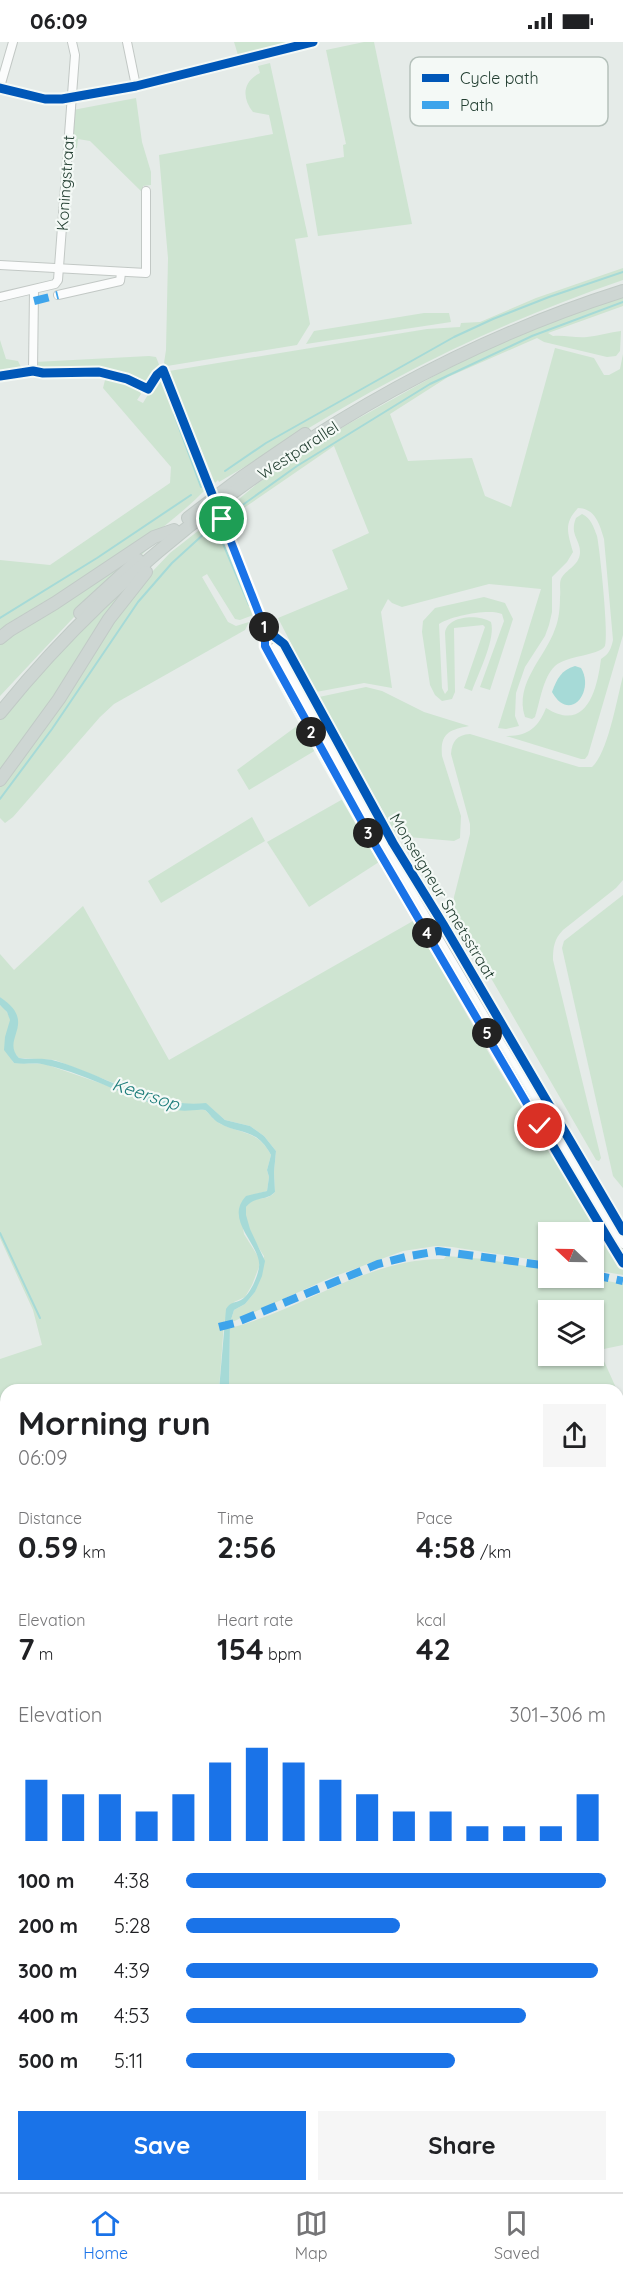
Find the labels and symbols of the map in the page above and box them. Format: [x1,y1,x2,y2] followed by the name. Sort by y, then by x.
[410,57,608,126] legend
[460,68,539,88] text: Cycle path
[460,95,494,115] text: Path
[52,135,78,231] street label: Koningstraat
[254,417,342,483] street label: Westparallel
[196,493,247,544] pin
[249,612,279,642] pin: 1
[296,717,326,747] pin: 2
[386,810,500,982] street label: Monseigneur Smetsstraat
[353,818,383,848] pin: 3
[412,918,442,948] pin: 4
[472,1018,502,1048] pin: 5
[110,1072,184,1116] water label: Keersop
[514,1100,565,1151] pin
[538,1222,604,1288] north arrow

